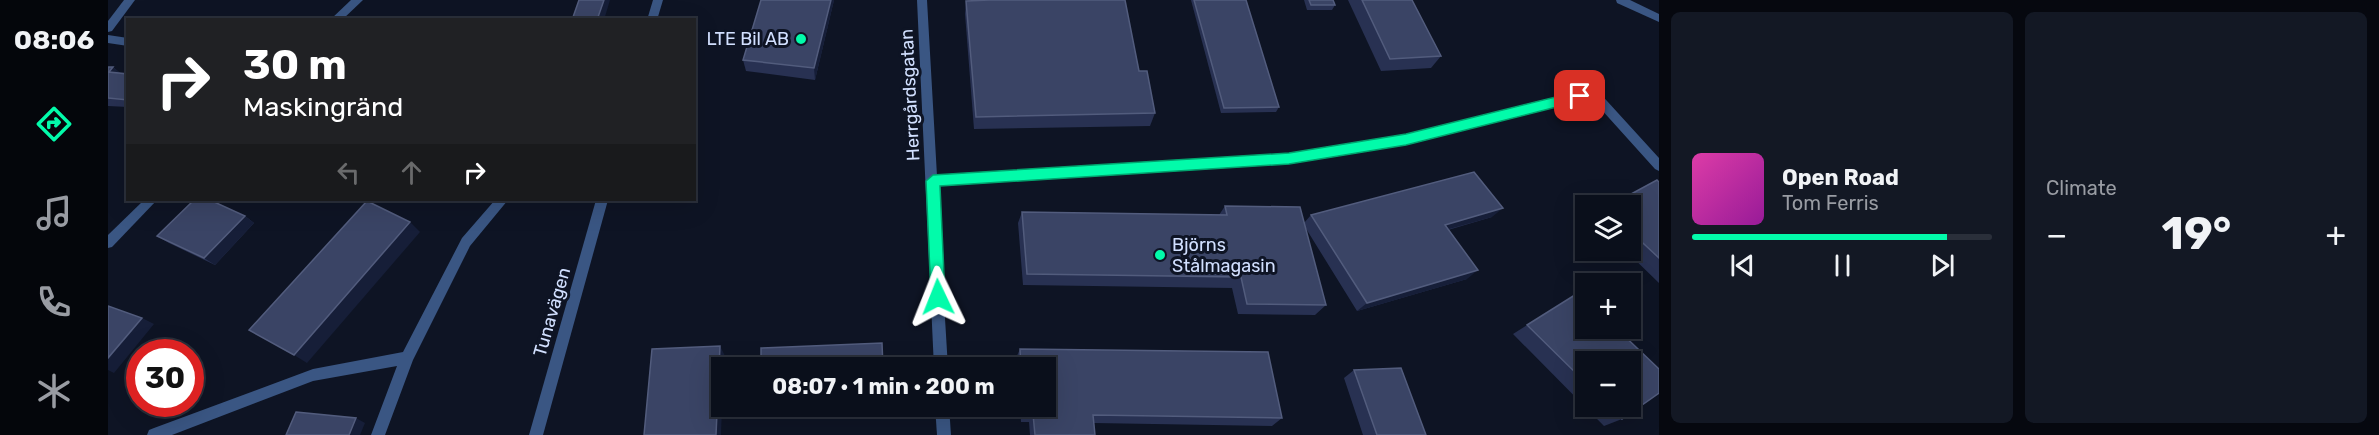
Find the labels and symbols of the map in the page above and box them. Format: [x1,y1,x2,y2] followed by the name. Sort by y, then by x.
[706,28,789,50] place label: LTE Bil AB
[896,28,924,162] street label: Herrgårdsgatan
[794,32,808,46] marker: LTE Bil AB
[1554,70,1605,121] pin
[1172,234,1276,277] place label: Björns Stålmagasin
[1153,248,1167,262] marker: Björns Stålmagasin
[529,265,575,359] street label: Tunavägen
[906,265,970,329] position arrow
[126,339,204,417] speed limit sign: 30

